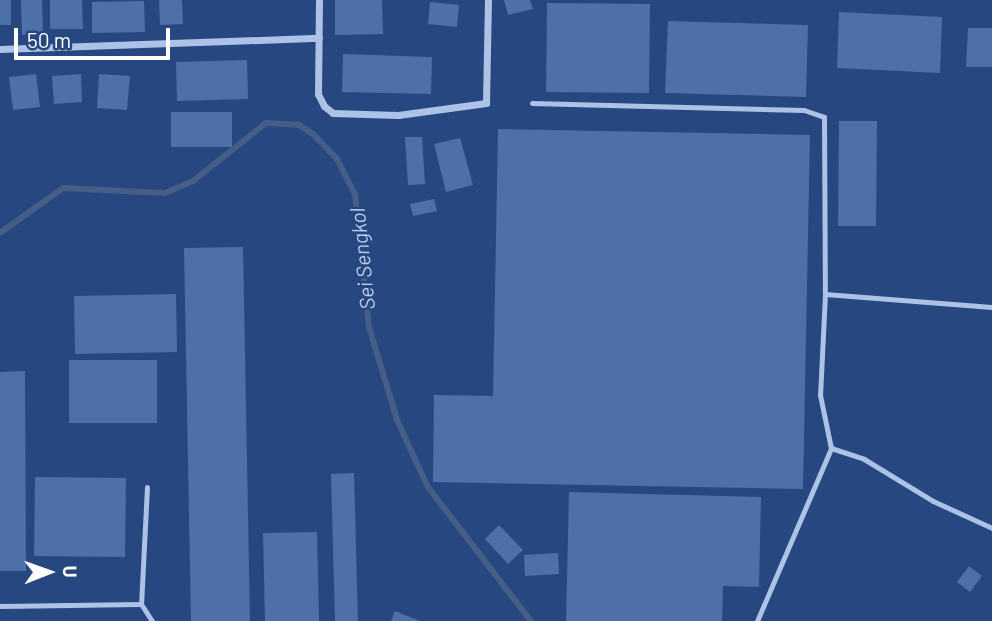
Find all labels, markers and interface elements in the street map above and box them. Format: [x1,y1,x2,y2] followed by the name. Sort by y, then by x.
[18,14,173,58] scale bar
[27,27,71,52] text: 50 m
[344,207,380,311] water label: Sei Sengkol
[14,537,84,607] north arrow
[59,565,82,578] text: U

